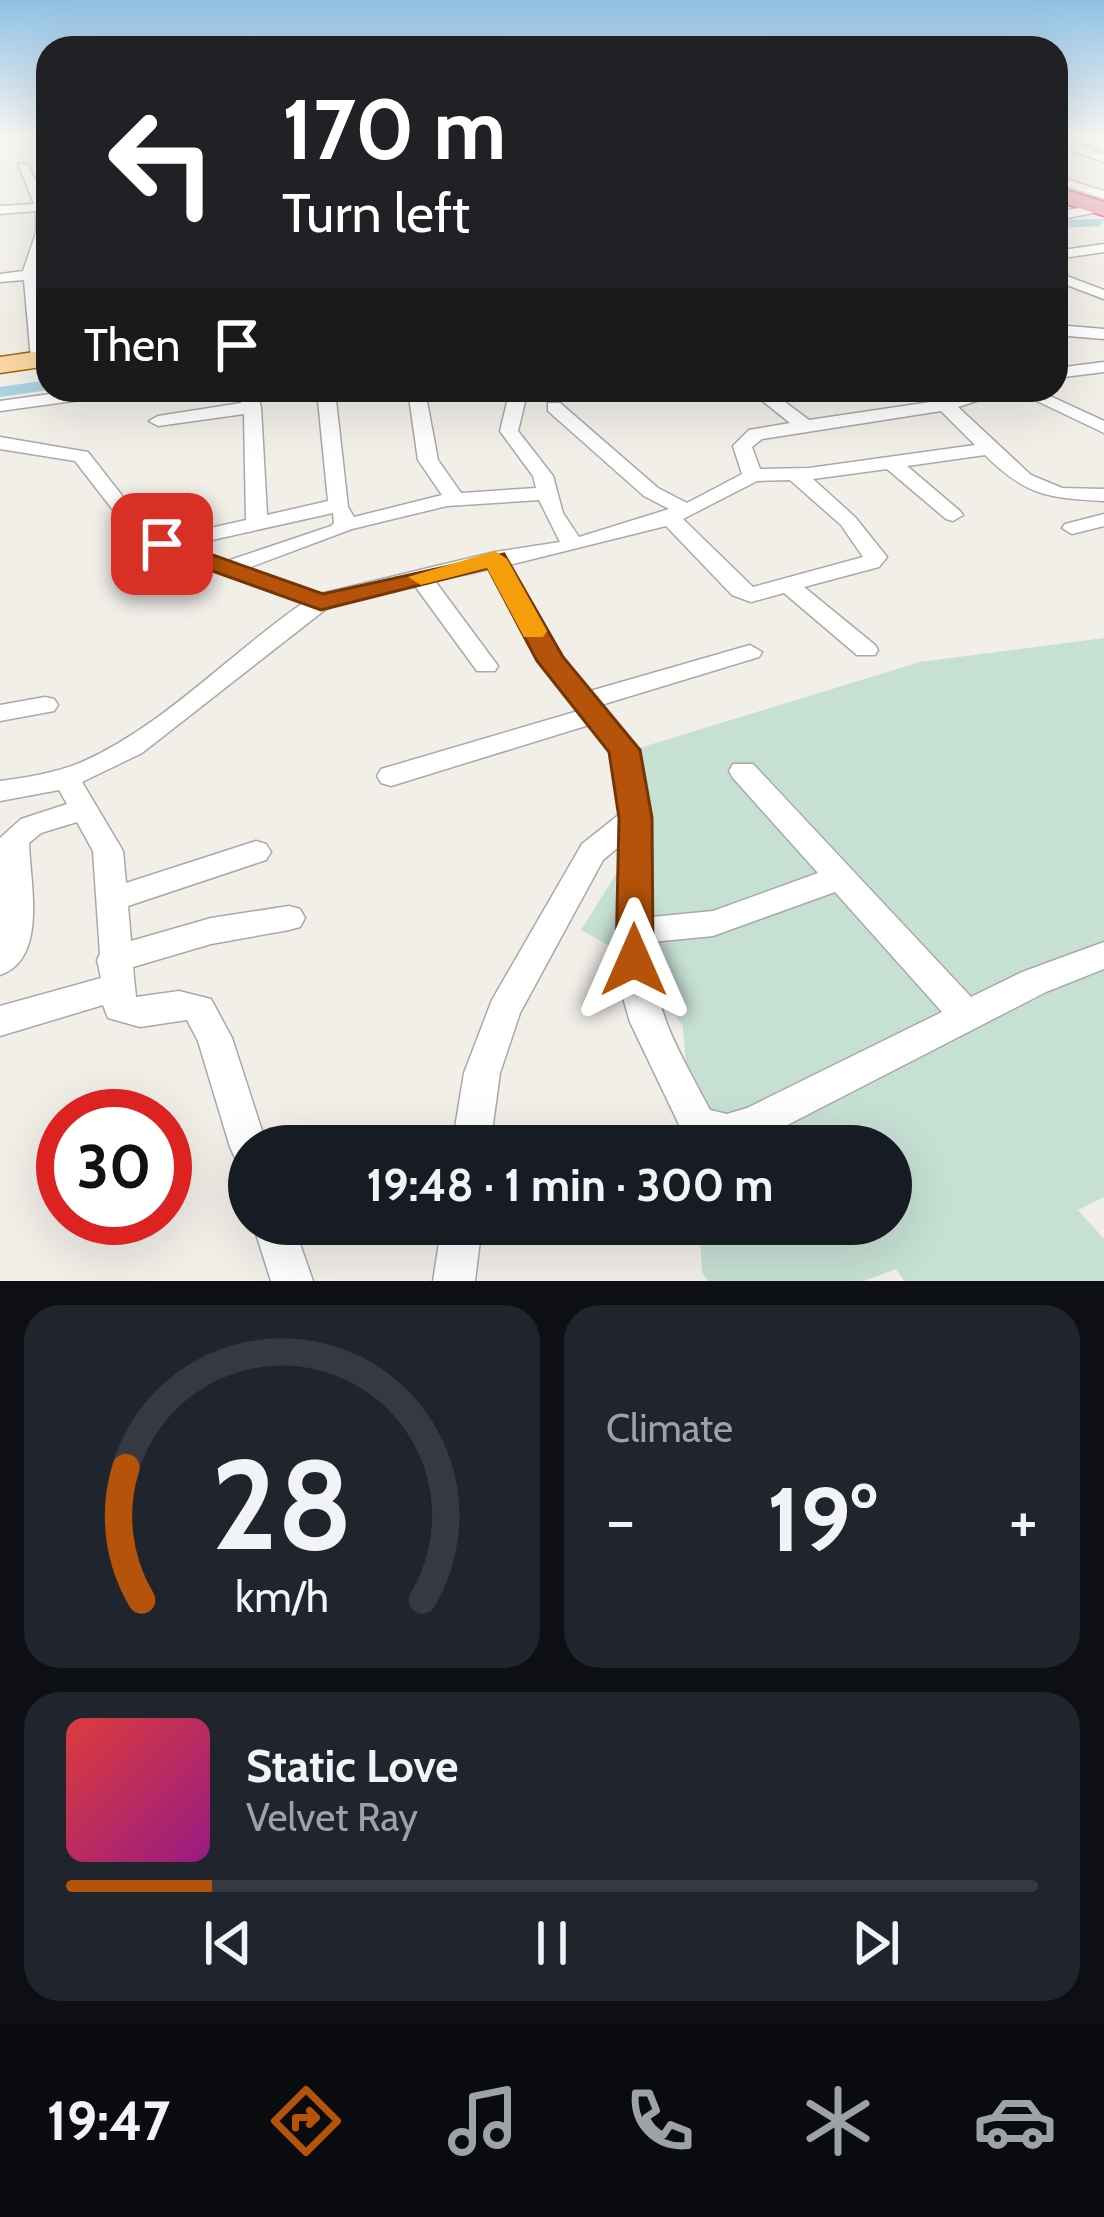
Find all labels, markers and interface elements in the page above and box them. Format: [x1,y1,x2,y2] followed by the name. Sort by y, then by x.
[282,78,506,180] text: 170 m
[84,84,240,240] icon: left
[282,180,470,246] text: Turn left
[204,312,270,378] icon: arrive
[84,318,180,372] text: Then
[111,493,213,595] pin
[129,511,195,577] icon: arrive
[571,897,697,1023] position arrow
[36,1089,192,1245] speed limit sign: 30
[367,1158,773,1212] text: 19:48 · 1 min · 300 m
[606,1404,733,1452] text: Climate
[211,1429,353,1580] text: 28
[767,1464,877,1574] text: 19°
[606,1479,635,1560] text: −
[1009,1479,1038,1560] text: +
[235,1570,329,1622] text: km/h
[246,1739,459,1793] text: Static Love
[246,1793,418,1841] text: Velvet Ray
[195,1910,261,1976] icon: previous
[519,1910,585,1976] icon: pause
[843,1910,909,1976] icon: next
[264,2079,348,2163] icon: directions
[441,2079,525,2163] icon: music
[618,2079,702,2163] icon: phone
[796,2079,880,2163] icon: climate
[973,2079,1057,2163] icon: car
[47,2088,170,2154] text: 19:47

